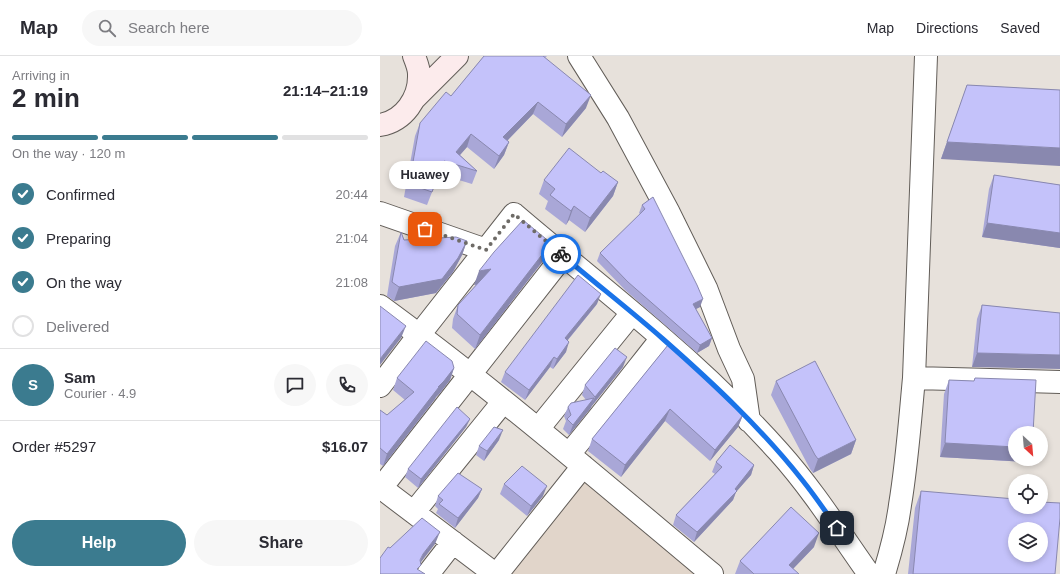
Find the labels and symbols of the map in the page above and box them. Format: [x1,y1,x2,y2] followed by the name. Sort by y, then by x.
[389,161,461,189] callout: Huawey
[408,212,442,246] pin
[541,234,581,274] courier
[1008,426,1048,466] north arrow
[820,511,854,545] pin

